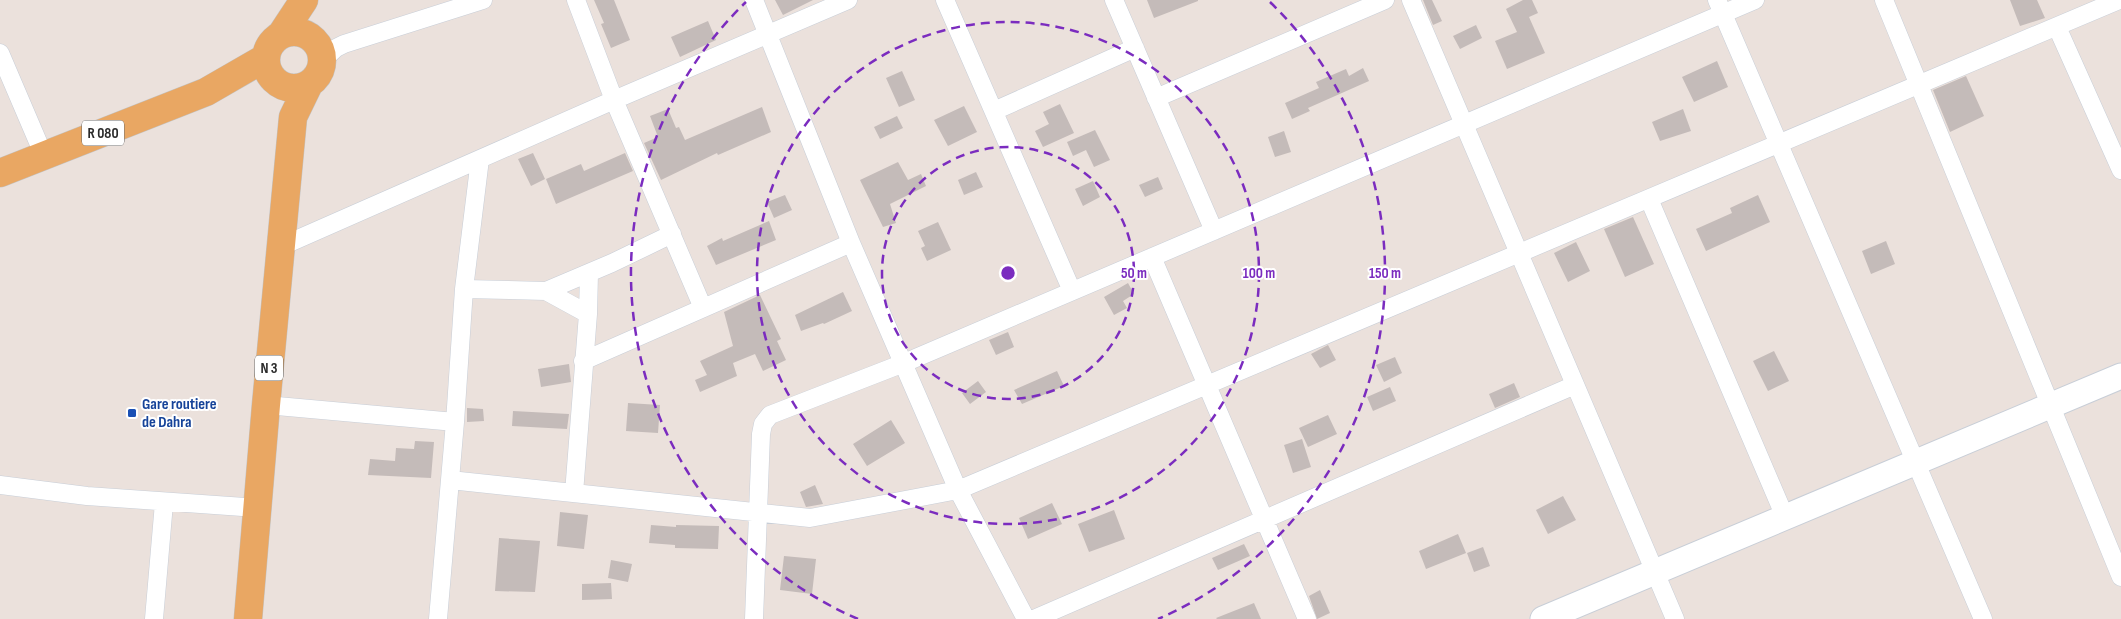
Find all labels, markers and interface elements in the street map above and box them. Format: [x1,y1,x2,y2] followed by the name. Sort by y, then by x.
[82,120,124,146] road number: R 080
[999,264,1017,282] centre of rings
[1121,264,1147,283] text: 50 m
[1243,264,1275,283] text: 100 m
[1369,264,1401,283] text: 150 m
[255,356,283,380] road number: N 3
[142,395,217,432] place label: Gare routiere de Dahra
[126,407,138,419] marker: Gare routiere de Dahra

